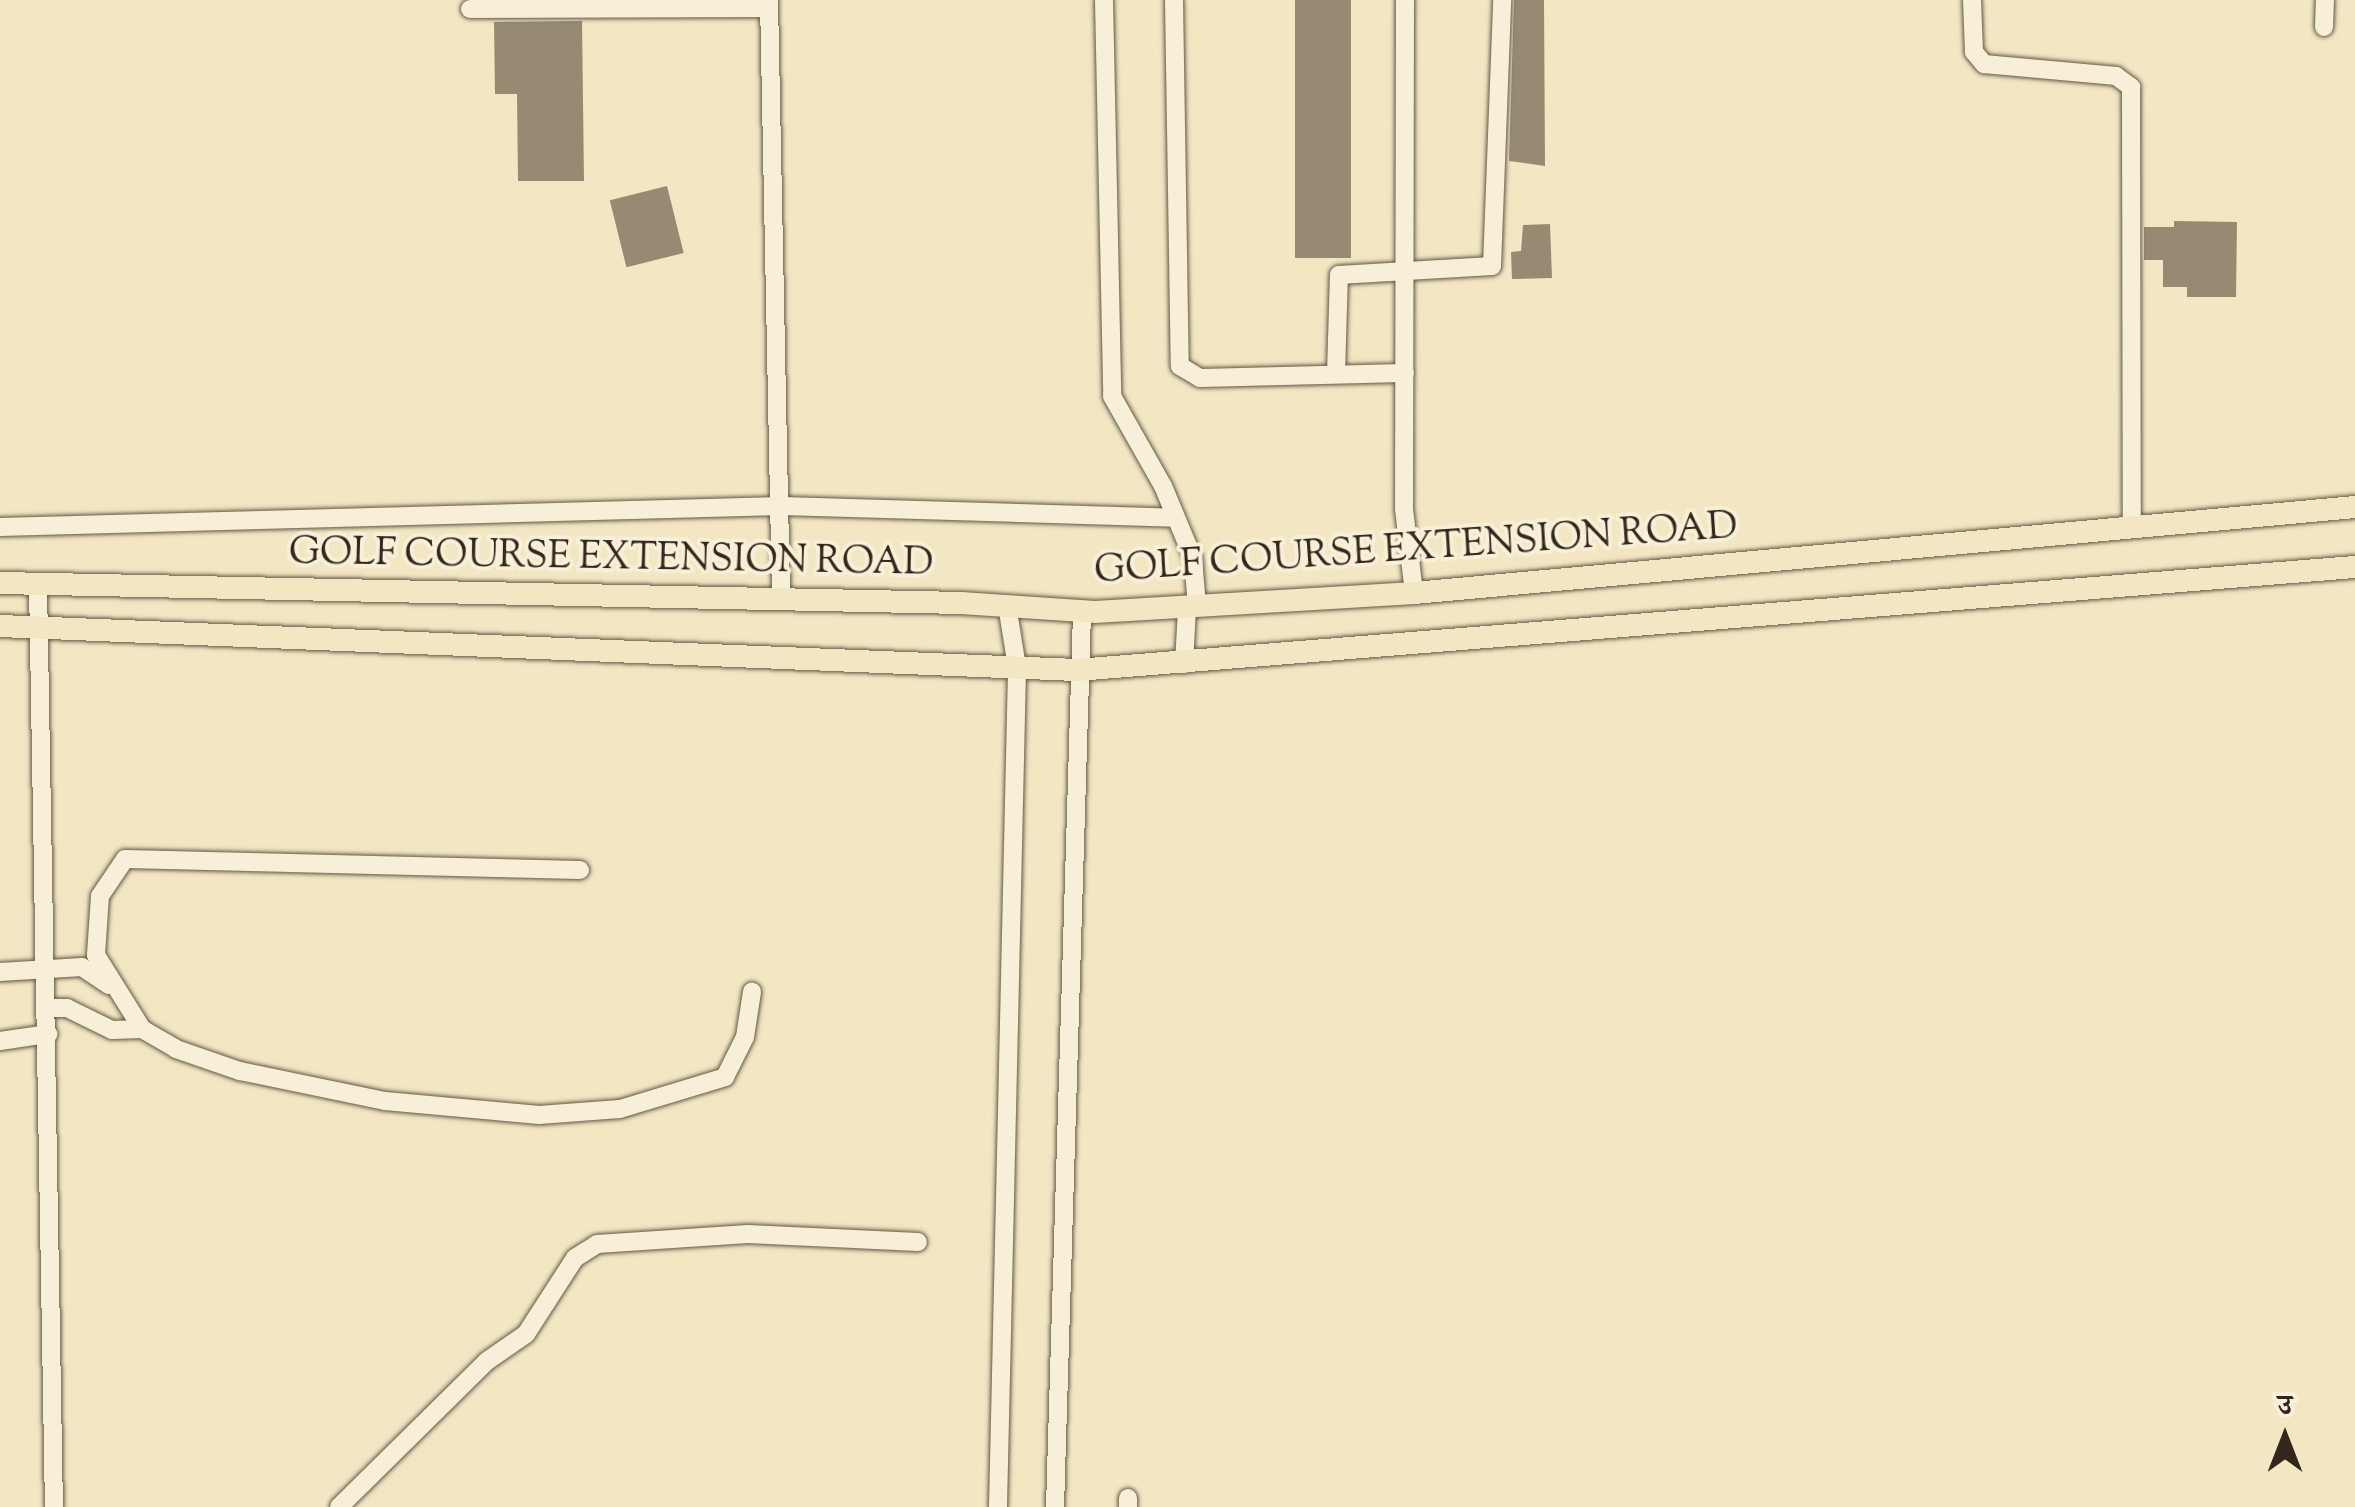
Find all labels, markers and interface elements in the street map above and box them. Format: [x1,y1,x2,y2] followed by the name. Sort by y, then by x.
[1093,506,1739,596] street label: GOLF COURSE EXTENSION ROAD
[288,532,934,588] street label: GOLF COURSE EXTENSION ROAD
[2235,1387,2335,1487] north arrow
[2278,1387,2292,1427] text: उ

